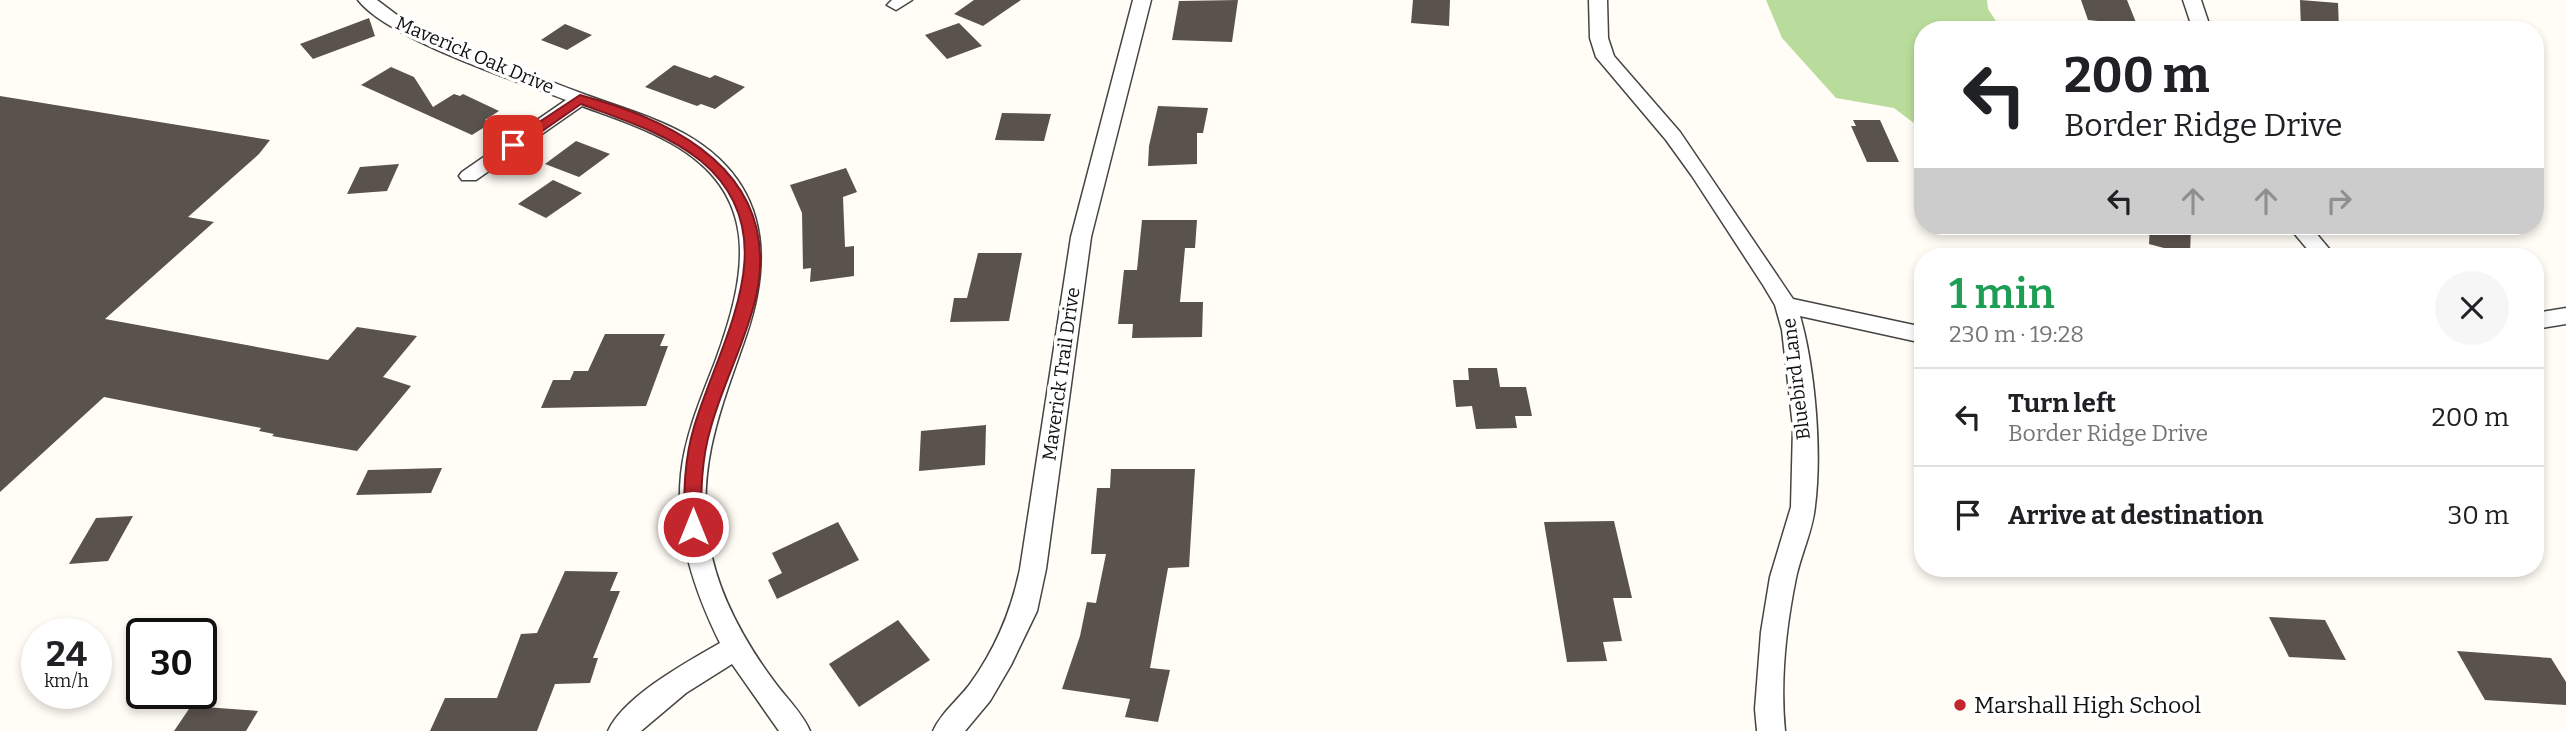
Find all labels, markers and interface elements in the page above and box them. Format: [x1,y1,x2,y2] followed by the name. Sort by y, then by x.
[392,11,558,99] street label: Maverick Oak Drive
[2064,46,2209,105] text: 200 m
[1949,49,2040,140] icon: left
[2064,106,2342,144] text: Border Ridge Drive
[483,115,543,175] pin
[494,126,532,164] icon: arrive
[2101,182,2139,220] icon: left
[2174,182,2212,220] icon: ahead
[2247,182,2285,220] icon: ahead
[2320,182,2358,220] icon: right
[1949,269,2055,319] text: 1 min
[2435,271,2509,345] button: close
[1037,286,1085,462] street label: Maverick Trail Drive
[1777,317,1815,441] street label: Bluebird Lane
[1949,320,2084,348] text: 230 m · 19:28
[2008,388,2116,419] text: Turn left
[1949,398,1987,436] icon: left
[2432,402,2509,433] text: 200 m
[2008,419,2208,447] text: Border Ridge Drive
[656,490,730,564] position arrow
[1949,496,1987,534] icon: arrive
[2008,500,2263,531] text: Arrive at destination
[2448,500,2509,531] text: 30 m
[126,618,217,709] speed limit sign: 30
[46,633,87,675] text: 24
[44,670,89,692] text: km/h
[1974,691,2202,719] place label: Marshall High School
[1952,697,1968,713] marker: Marshall High School

